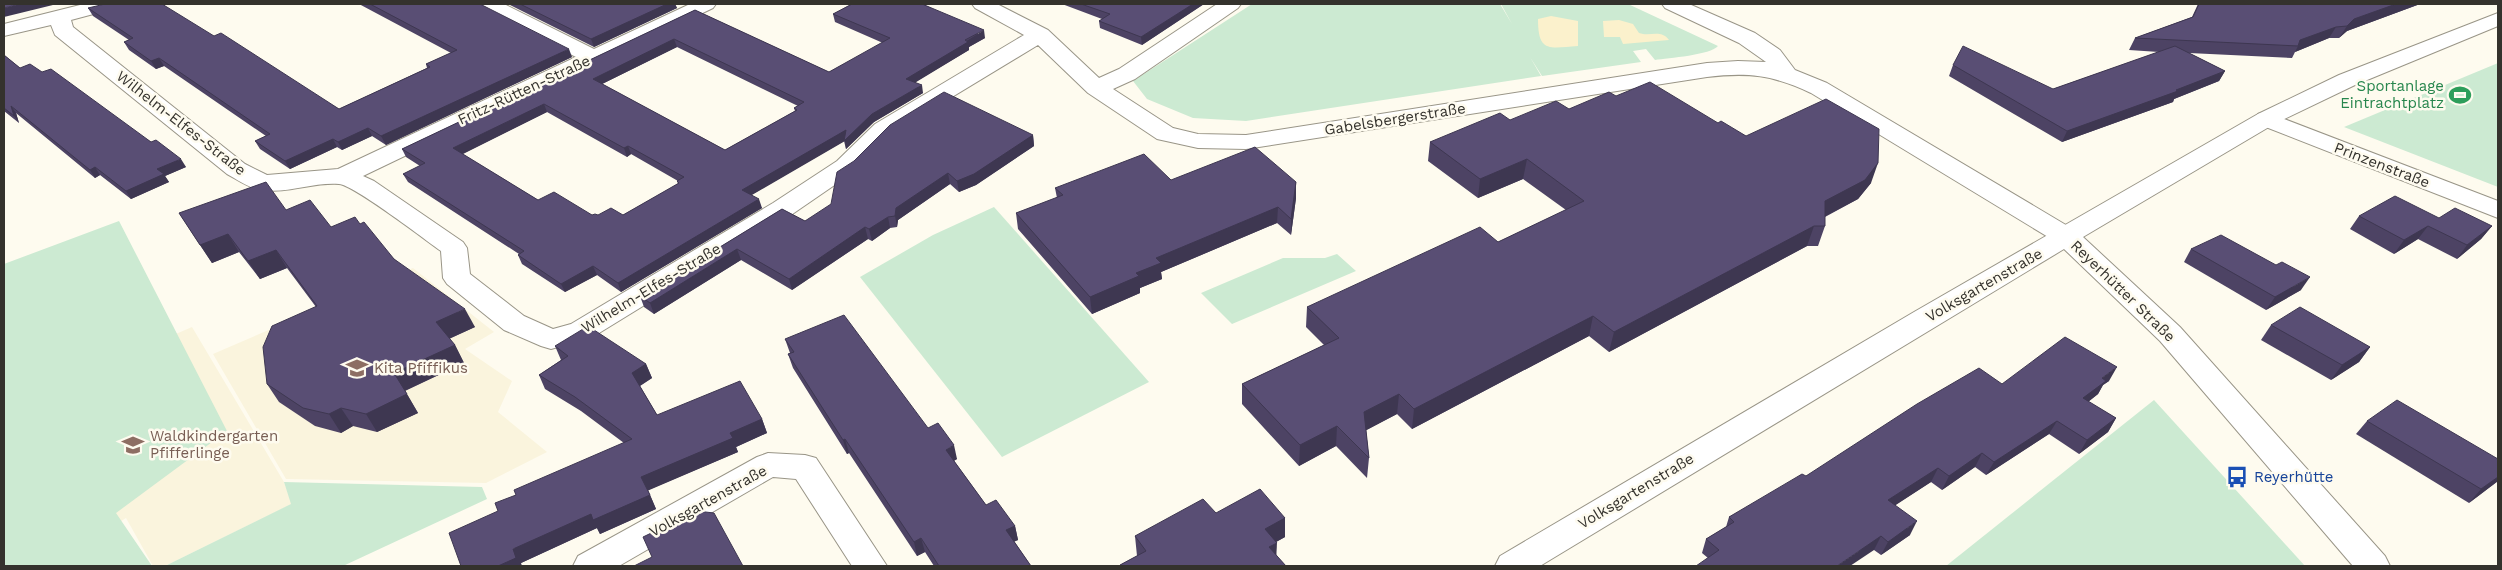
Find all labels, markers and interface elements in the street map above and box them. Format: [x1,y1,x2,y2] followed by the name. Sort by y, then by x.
[455,51,593,129] street label: Fritz-Rütten-Straße
[113,67,249,179] street label: Wilhelm-Elfes-Straße
[2340,77,2444,112] place label: Sportanlage Eintrachtplatz
[2447,82,2473,108] sports icon: Sportanlage Eintrachtplatz
[1323,99,1467,139] street label: Gabelsbergerstraße
[2332,139,2432,191] street label: Prinzenstraße
[2067,236,2179,346] street label: Reyerhütter Straße
[578,239,724,337] street label: Wilhelm-Elfes-Straße
[1922,244,2046,326] street label: Volksgartenstraße
[344,355,370,381] school or university icon: Kita Pfiffikus
[374,359,468,377] place label: Kita Pfiffikus
[150,427,278,462] place label: Waldkindergarten Pfifferlinge
[120,432,146,458] school or university icon: Waldkindergarten Pfifferlinge
[1575,449,1697,533] street label: Volksgartenstraße
[646,461,770,541] street label: Volksgartenstraße
[2224,464,2250,490] bus stop icon: Reyerhütte
[2254,468,2333,486] place label: Reyerhütte

